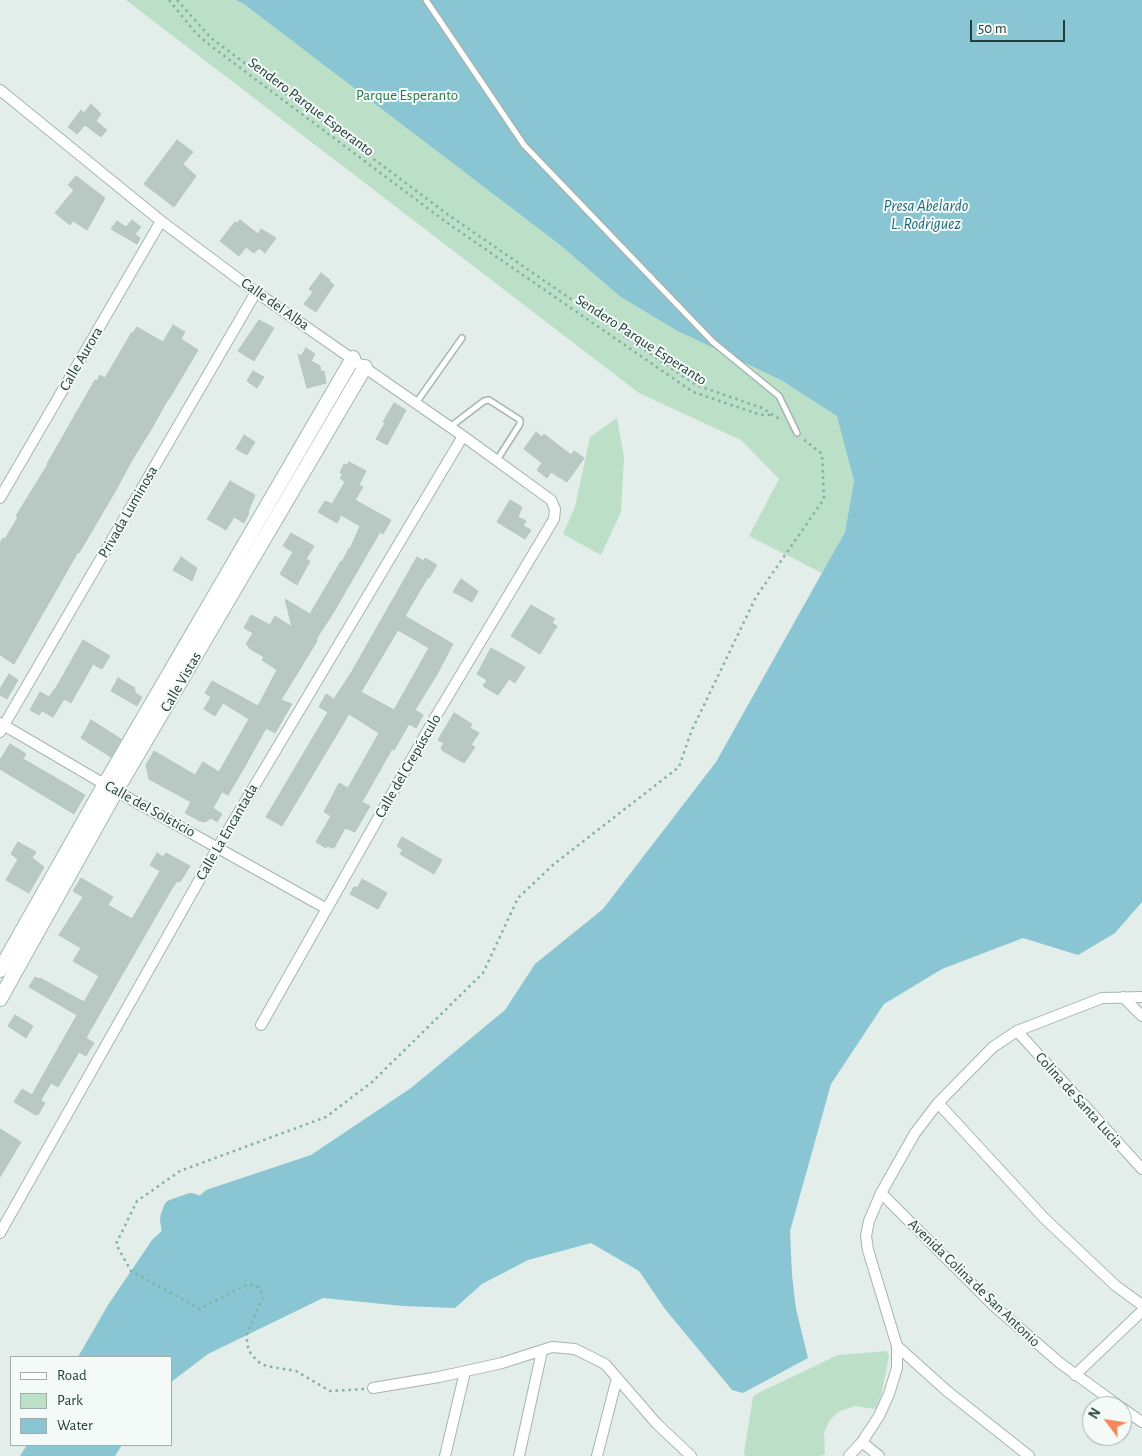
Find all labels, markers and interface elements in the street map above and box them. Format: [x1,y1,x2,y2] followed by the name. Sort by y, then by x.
[972,10,1067,42] scale bar
[978,21,1007,36] text: 50 m
[245,54,377,160] street label: Sendero Parque Esperanto
[356,86,458,104] park label: Parque Esperanto
[884,196,968,234] water label: Presa Abelardo L. Rodriguez
[237,274,313,334] street label: Calle del Alba
[572,291,710,389] street label: Sendero Parque Esperanto
[55,324,107,394] street label: Calle Aurora
[94,463,162,561] street label: Privada Luminosa
[157,649,205,715] street label: Calle Vistas
[371,711,445,821] street label: Calle del Crepúsculo
[101,777,199,841] street label: Calle del Solsticio
[192,781,262,883] street label: Calle La Encantada
[1031,1049,1127,1151] street label: Colina de Santa Lucia
[904,1215,1044,1351] street label: Avenida Colina de San Antonio
[10,1356,172,1446] legend
[57,1368,87,1383] text: Road
[57,1393,83,1408] text: Park
[1082,1396,1132,1446] north arrow
[1086,1406,1104,1422] text: N
[57,1418,93,1433] text: Water

